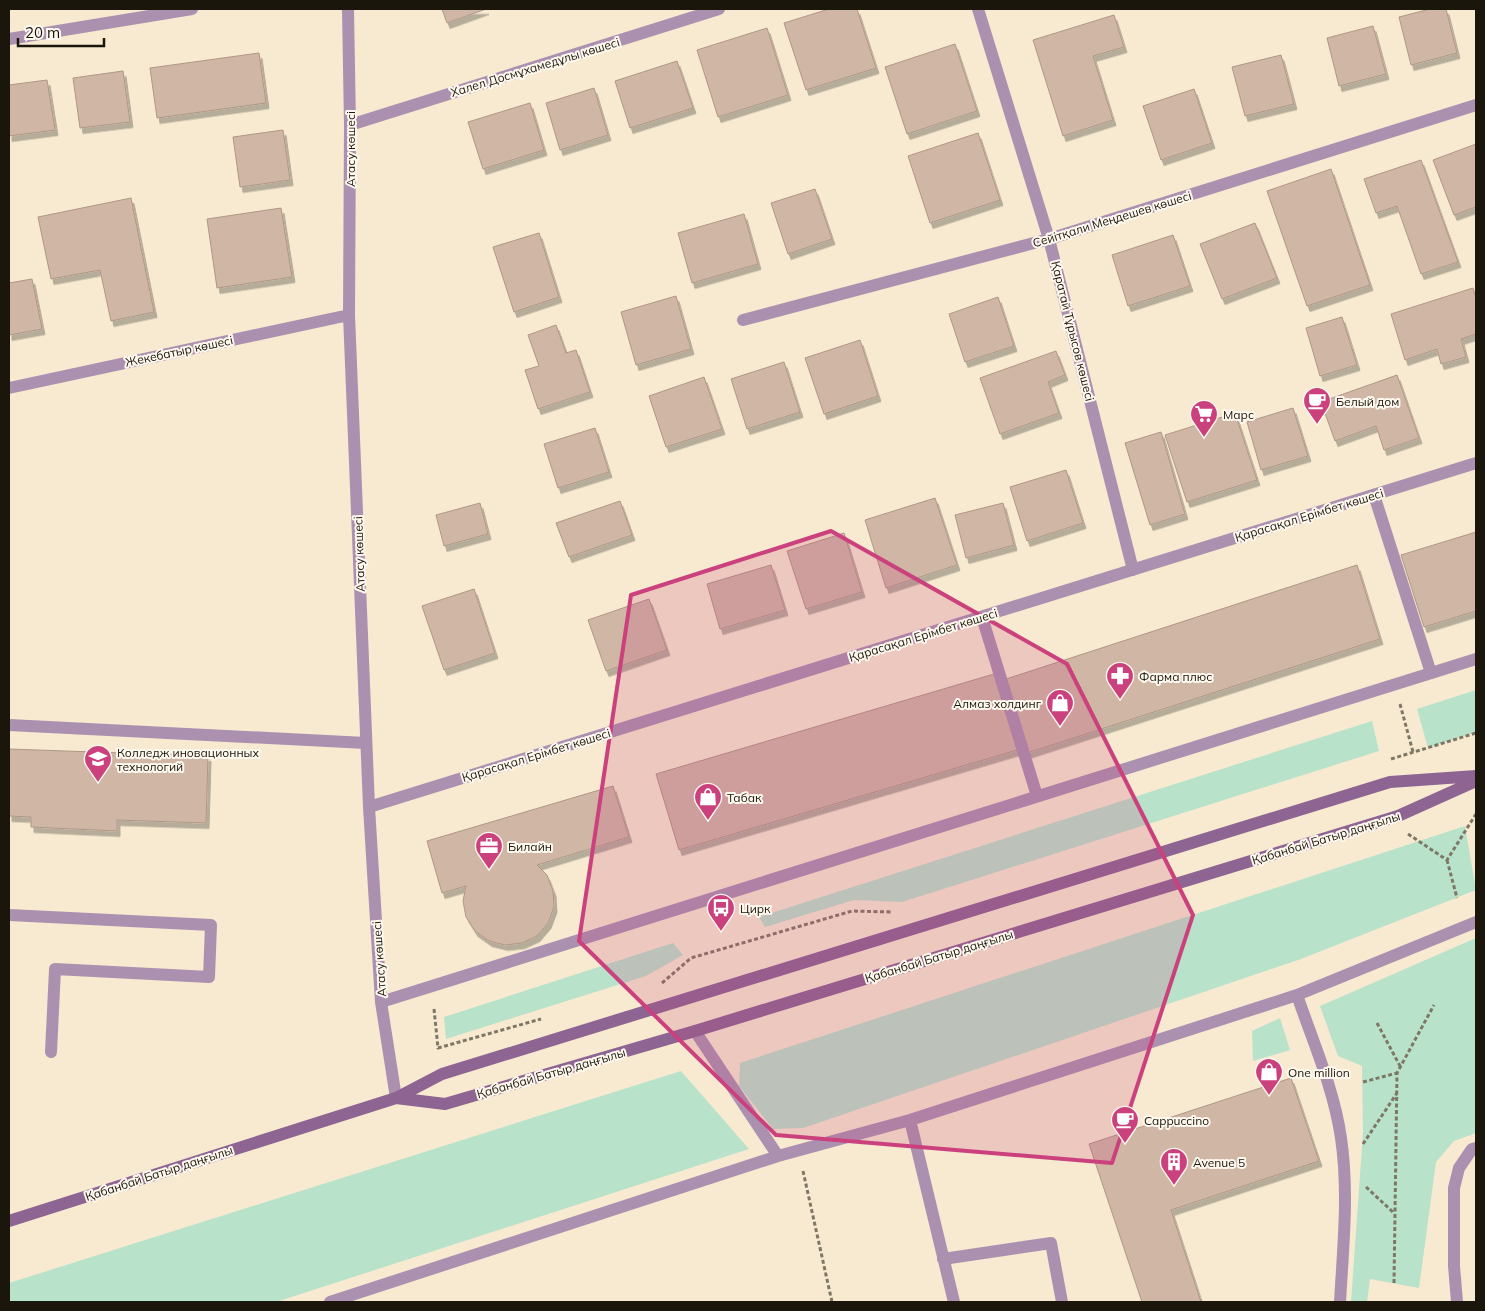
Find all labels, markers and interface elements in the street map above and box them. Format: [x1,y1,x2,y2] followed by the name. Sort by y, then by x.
[18,15,104,47] scale bar
[25,23,60,42] text: 20 m
[449,34,621,100] street label: Халел Досмұхамедұлы көшесі
[343,111,358,187] street label: Атасу көшесі
[1031,188,1193,250] street label: Сейітқали Меңдешев көшесі
[1048,259,1098,403] street label: Қаратай Тұрысов көшесі
[124,332,234,370] street label: Жекебатыр көшесі
[1302,386,1332,425] cafe icon: Белый дом
[1336,394,1399,409] place label: Белый дом
[1189,399,1219,438] supermarket icon: Марс
[1223,407,1254,422] place label: Марс
[1233,485,1385,545] street label: Қарасақал Ерімбет көшесі
[350,516,368,592] street label: Атасу көшесі
[847,605,999,665] street label: Қарасақал Ерімбет көшесі
[1105,661,1135,700] pharmacy icon: Фарма плюс
[1139,669,1212,684] place label: Фарма плюс
[1045,688,1075,727] shop icon: Алмаз холдинг
[953,696,1042,711] place label: Алмаз холдинг
[460,725,612,785] street label: Қарасақал Ерімбет көшесі
[83,744,113,783] school or university icon: Колледж иновационных технологий
[117,745,260,774] place label: Колледж иновационных технологий
[693,782,723,821] shop icon: Табак
[727,790,762,805] place label: Табак
[1250,808,1402,868] street label: Қабанбай Батыр даңғылы
[474,831,504,870] office icon: Билайн
[508,839,552,854] place label: Билайн
[706,893,736,932] bus stop icon: Цирк
[740,901,771,916] place label: Цирк
[369,921,389,997] street label: Атасу көшесі
[863,926,1015,986] street label: Қабанбай Батыр даңғылы
[475,1045,627,1101] street label: Қабанбай Батыр даңғылы
[1254,1057,1284,1096] shop icon: One million
[1288,1065,1350,1080] place label: One million
[1110,1105,1140,1144] cafe icon: Cappuccino
[1144,1113,1209,1128] place label: Cappuccino
[83,1142,235,1204] street label: Қабанбай Батыр даңғылы
[1159,1147,1189,1186] building icon: Avenue 5
[1193,1155,1245,1170] place label: Avenue 5

